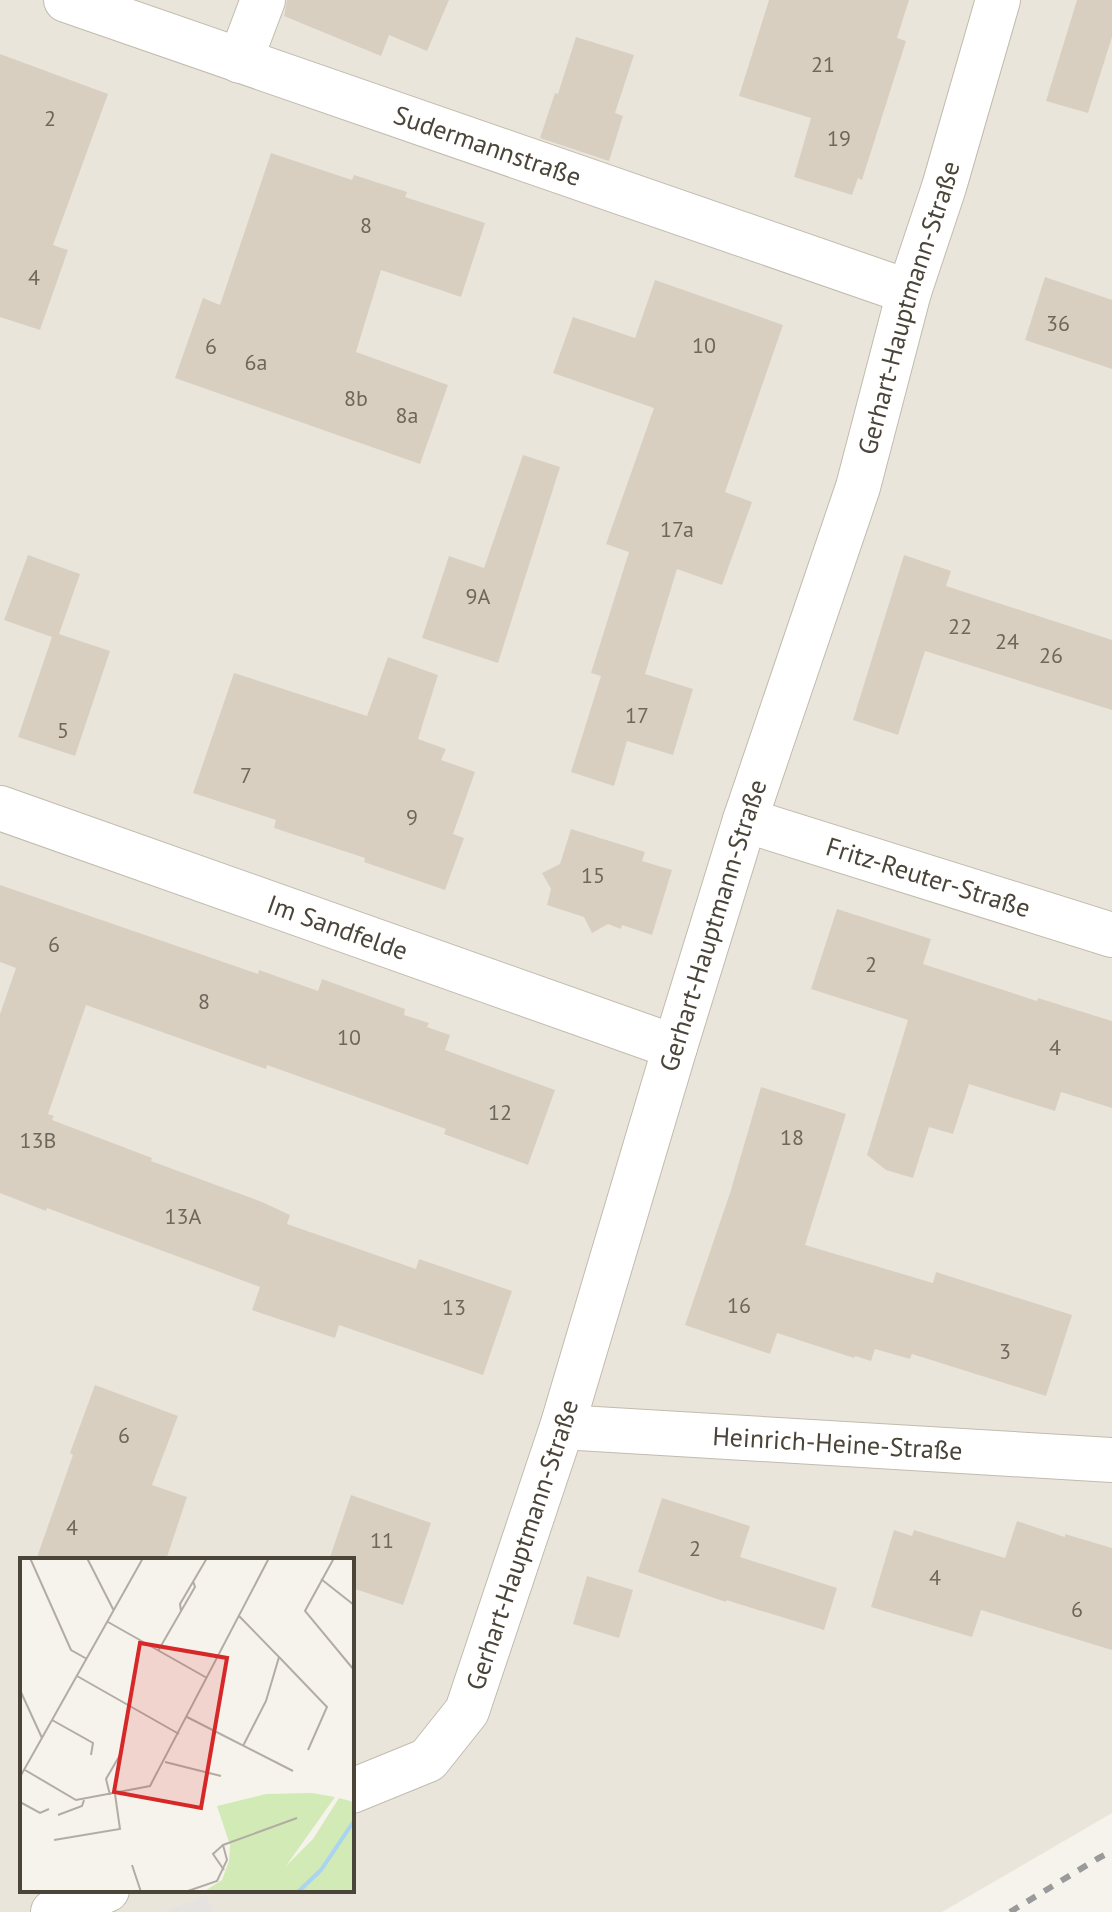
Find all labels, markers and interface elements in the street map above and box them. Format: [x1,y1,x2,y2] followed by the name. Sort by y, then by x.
[811,50,835,78] house number: 21
[389,98,586,193] street label: Sudermannstraße
[44,104,56,132] house number: 2
[827,124,851,152] house number: 19
[850,157,967,458] street label: Gerhart-Hauptmann-Straße
[360,211,372,239] house number: 8
[28,263,40,291] house number: 4
[1046,309,1070,337] house number: 36
[692,331,716,359] house number: 10
[205,332,217,360] house number: 6
[245,348,267,376] house number: 6a
[344,384,368,412] house number: 8b
[396,401,418,429] house number: 8a
[660,515,694,543] house number: 17a
[466,582,491,610] house number: 9A
[948,612,972,640] house number: 22
[995,627,1019,655] house number: 24
[1039,641,1063,669] house number: 26
[625,701,649,729] house number: 17
[57,716,69,744] house number: 5
[240,761,252,789] house number: 7
[652,775,774,1075] street label: Gerhart-Hauptmann-Straße
[406,803,418,831] house number: 9
[822,829,1035,924] street label: Fritz-Reuter-Straße
[581,861,605,889] house number: 15
[263,887,412,967] street label: Im Sandfelde
[48,930,60,958] house number: 6
[865,950,877,978] house number: 2
[198,987,210,1015] house number: 8
[337,1023,361,1051] house number: 10
[1049,1033,1061,1061] house number: 4
[488,1098,512,1126] house number: 12
[780,1123,804,1151] house number: 18
[20,1126,56,1154] house number: 13B
[165,1202,202,1230] house number: 13A
[727,1291,751,1319] house number: 16
[442,1293,466,1321] house number: 13
[999,1337,1011,1365] house number: 3
[458,1395,585,1694] street label: Gerhart-Hauptmann-Straße
[711,1419,964,1467] street label: Heinrich-Heine-Straße
[118,1421,130,1449] house number: 6
[66,1513,78,1541] house number: 4
[370,1526,394,1554] house number: 11
[689,1534,701,1562] house number: 2
[20,1558,354,1892] inset map
[929,1563,941,1591] house number: 4
[1071,1595,1083,1623] house number: 6

